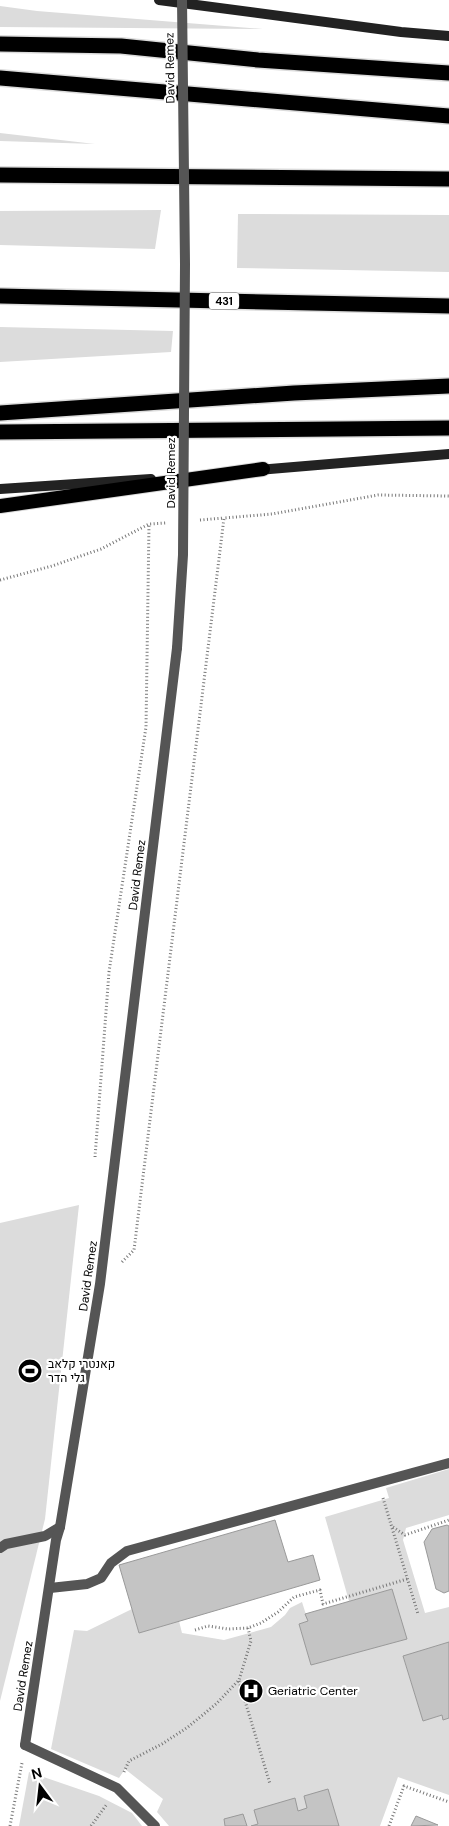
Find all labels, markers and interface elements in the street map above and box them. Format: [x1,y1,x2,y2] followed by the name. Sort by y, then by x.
[161,32,179,104] street label: David Remez
[209,292,239,310] road number: 431
[163,437,179,509] street label: David Remez
[125,839,149,911] street label: David Remez
[75,1240,101,1312] street label: David Remez
[48,1356,115,1386] place label: קאנטרי קלאב גלי הדר
[17,1358,43,1384] sports icon: קאנטרי קלאב גלי הדר
[10,1640,36,1712] street label: David Remez
[238,1678,264,1704] hospital icon: Geriatric Center
[268,1683,358,1699] place label: Geriatric Center
[15,1761,65,1811] north arrow
[29,1763,44,1783] text: N

